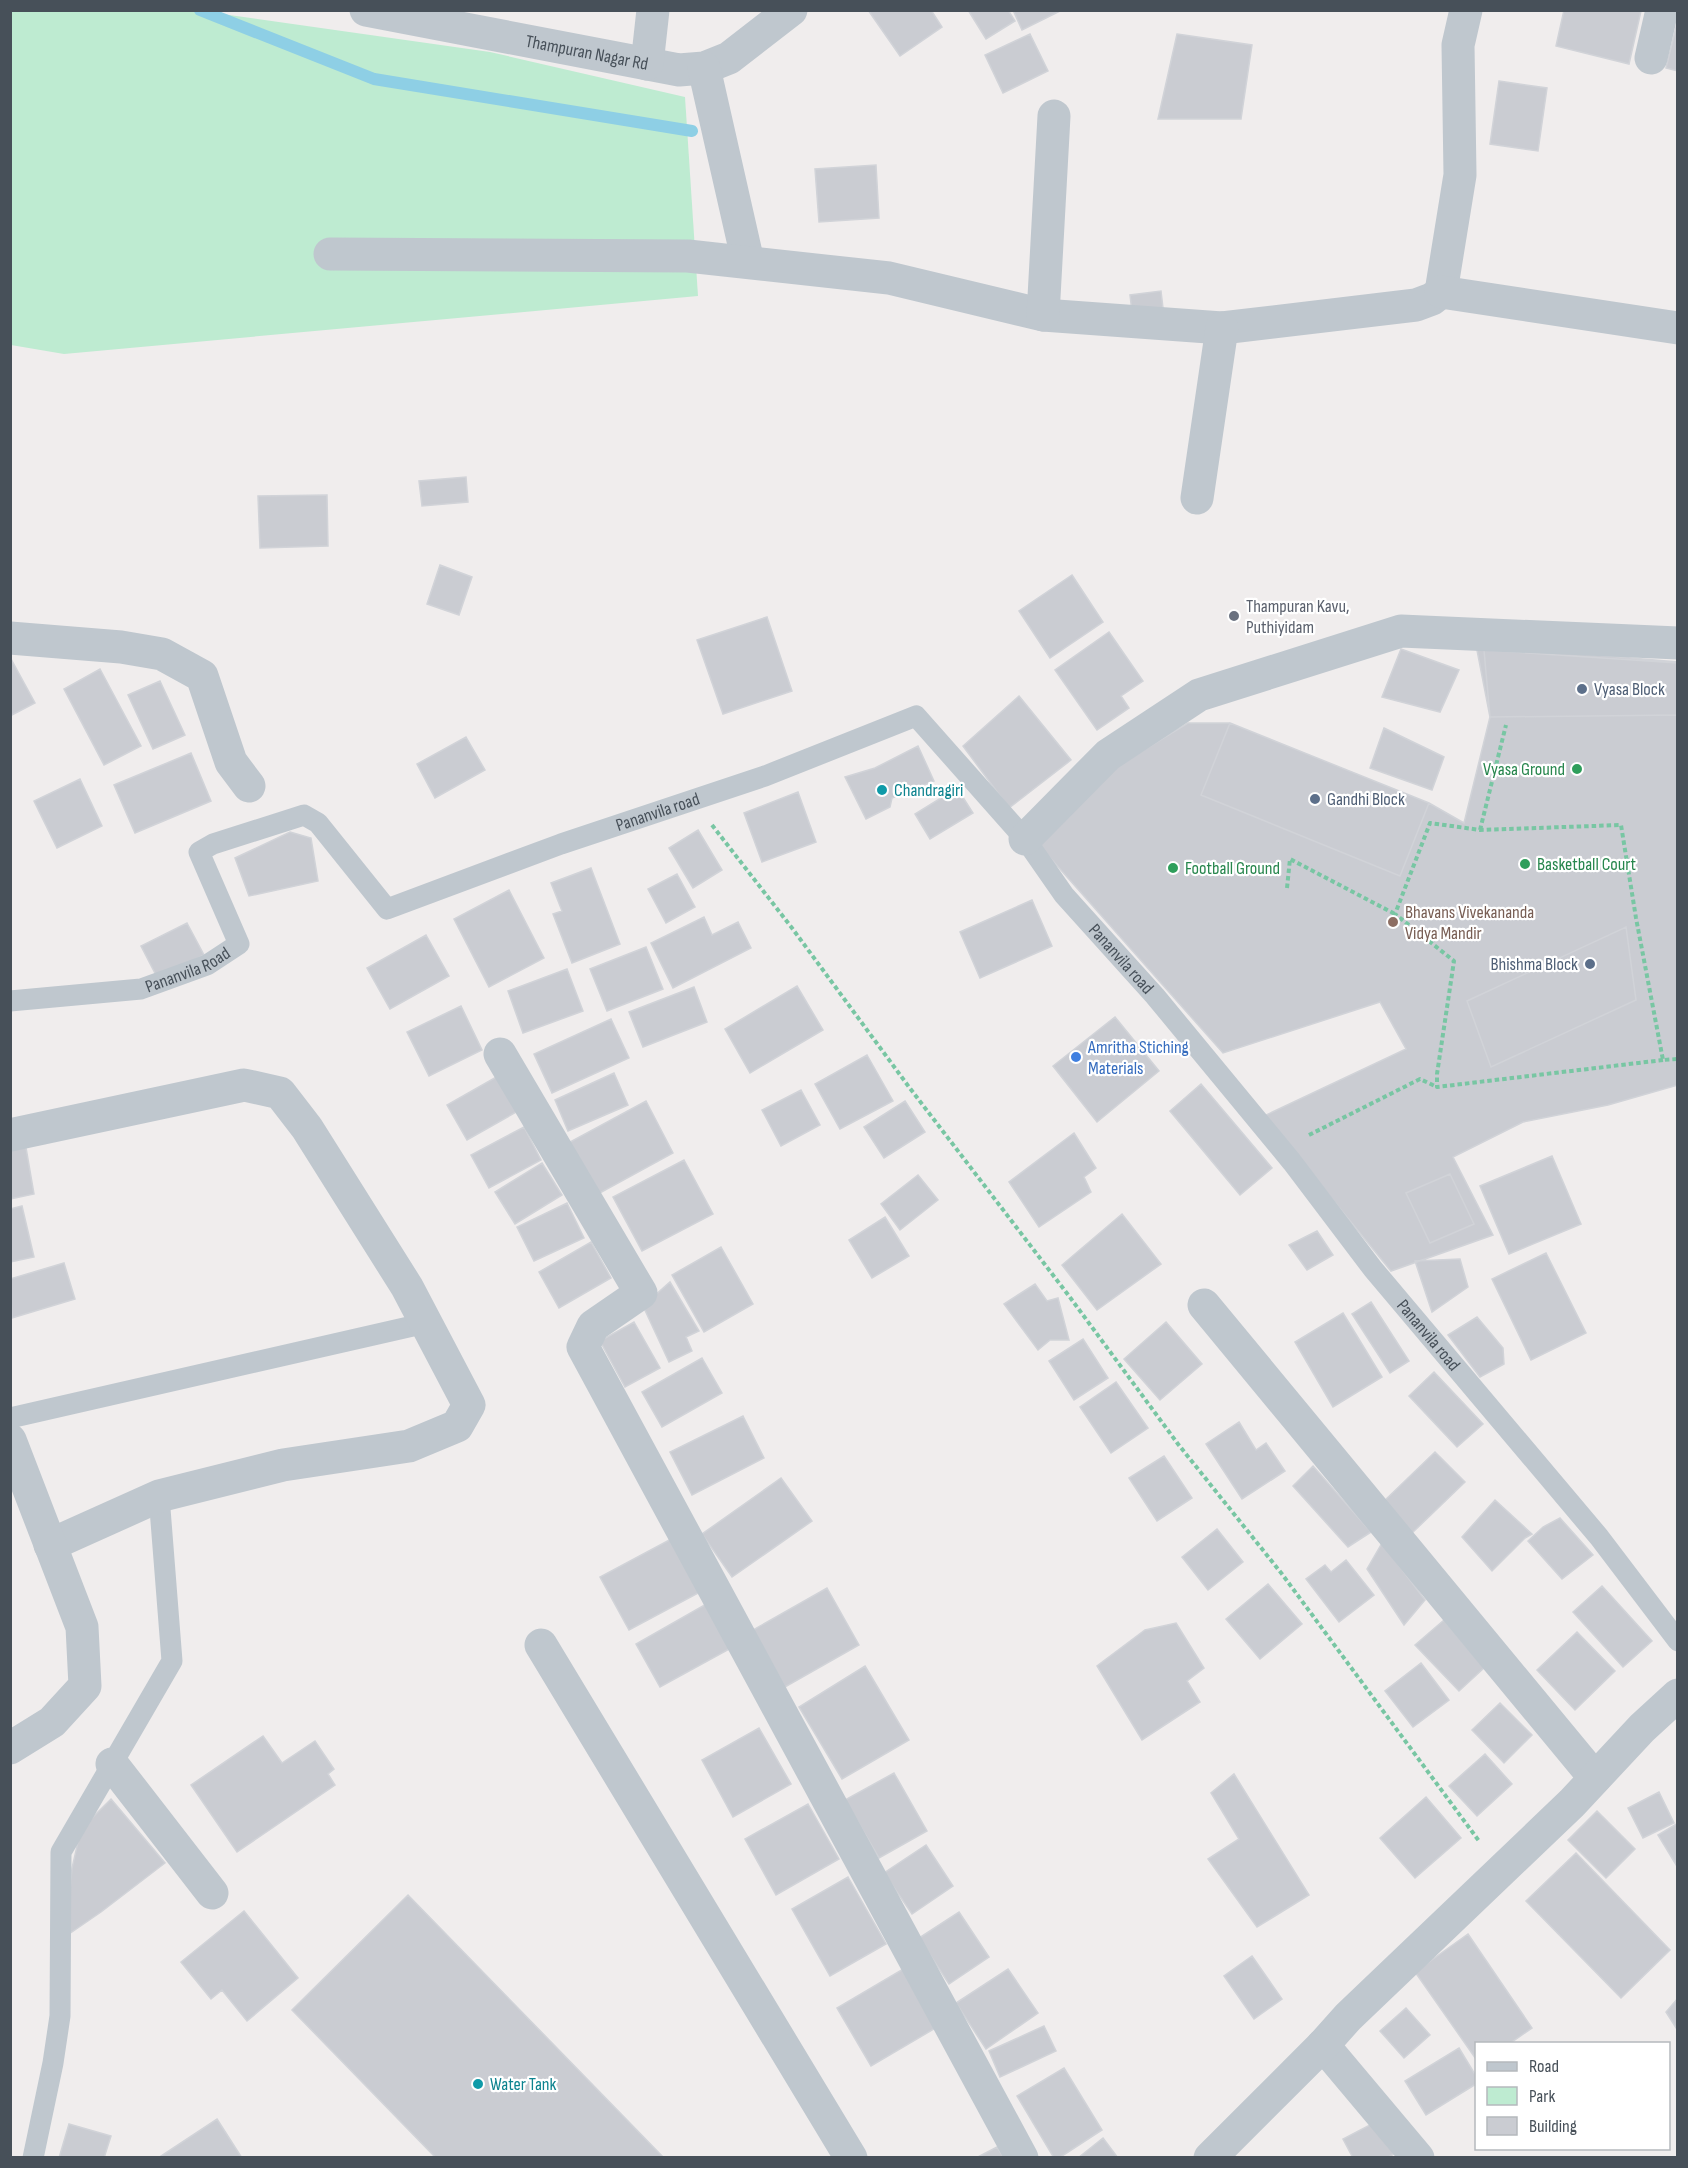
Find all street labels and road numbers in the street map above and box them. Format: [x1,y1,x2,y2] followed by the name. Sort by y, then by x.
[524,30,650,74] street label: Thampuran Nagar Rd
[613,788,702,835] street label: Pananvila road
[1085,919,1158,998] street label: Pananvila road
[142,942,234,997] street label: Pananvila Road
[1393,1295,1465,1375] street label: Pananvila road

